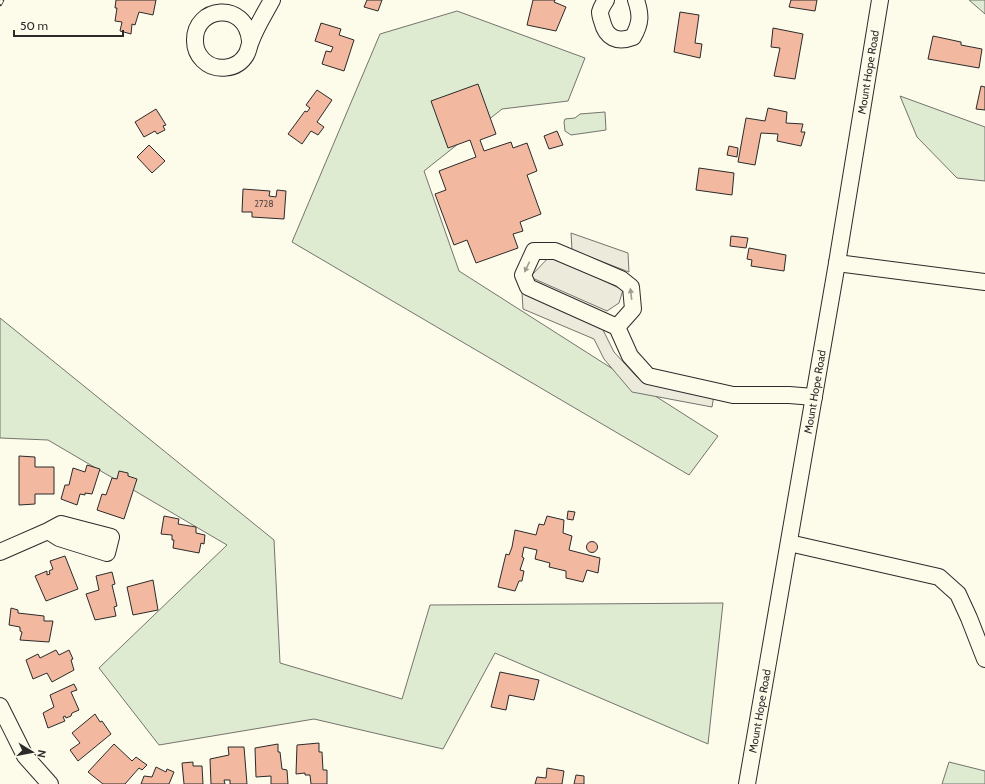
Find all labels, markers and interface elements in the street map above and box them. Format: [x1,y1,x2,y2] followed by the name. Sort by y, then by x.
[14,12,123,38] scale bar
[20,18,48,33] text: 50 m
[854,29,882,115] street label: Mount Hope Road
[254,198,274,209] house number: 2728
[523,262,530,273] one-way arrow
[628,288,635,300] one-way arrow
[801,349,829,435] street label: Mount Hope Road
[745,668,774,754] street label: Mount Hope Road
[12,732,52,772] north arrow
[34,749,49,759] text: N

